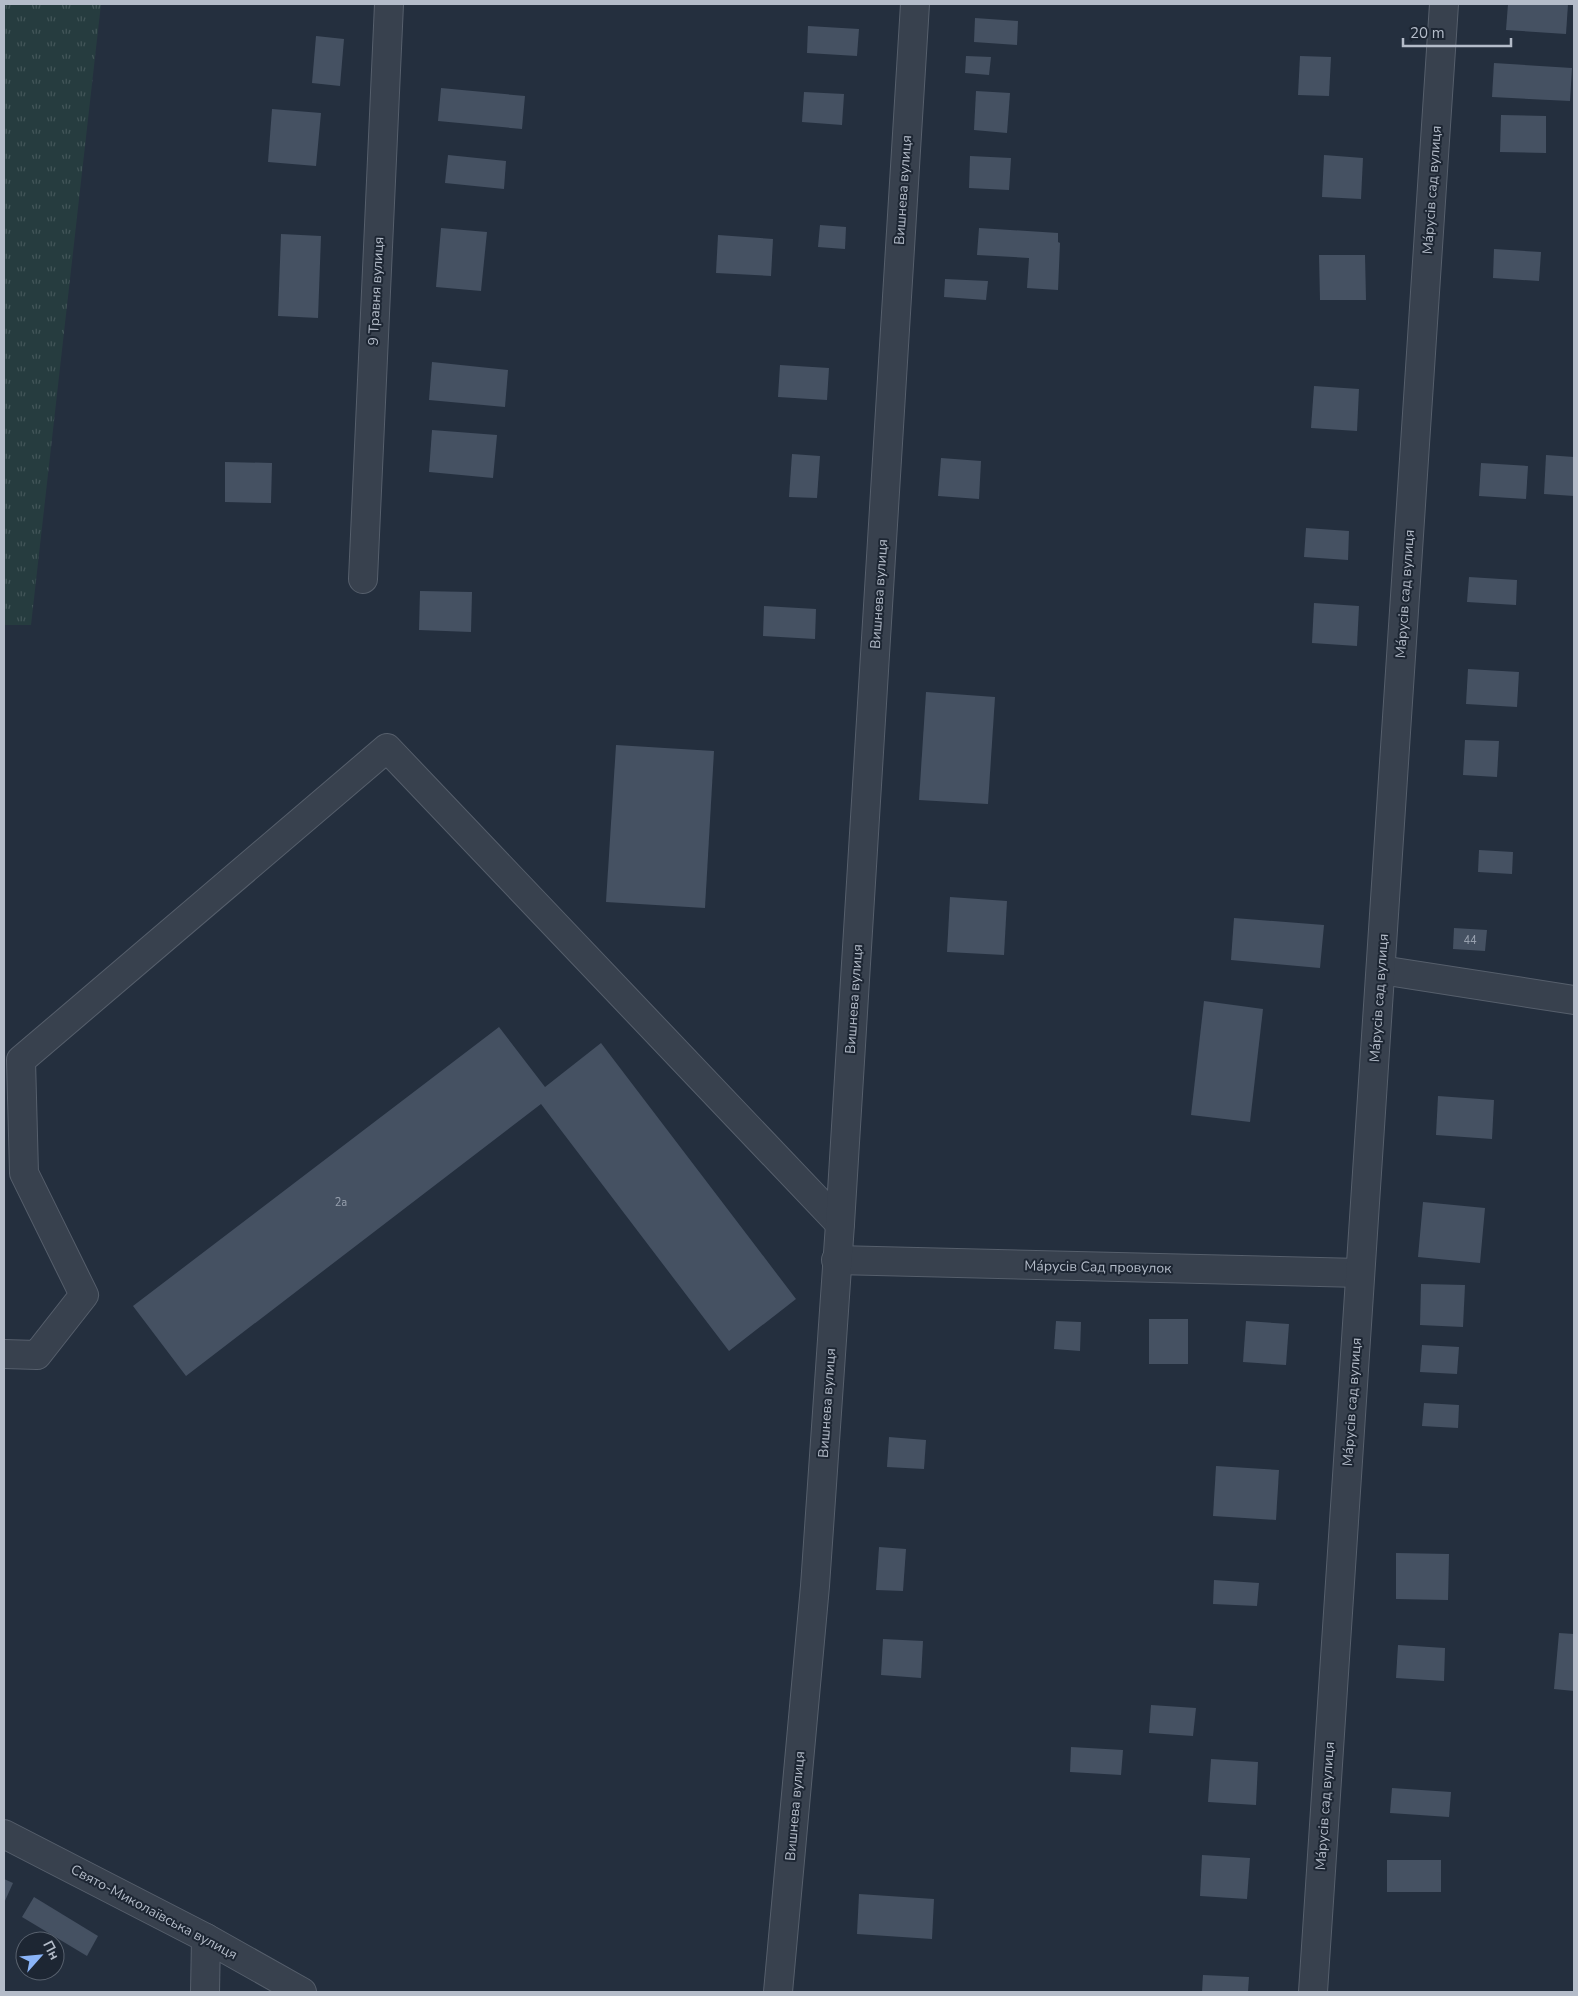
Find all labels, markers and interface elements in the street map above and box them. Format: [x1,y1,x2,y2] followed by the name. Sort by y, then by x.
[1403,15,1510,47] scale bar
[1410,23,1445,43] text: 20 m
[1418,125,1446,255] street label: Мáрусів сад вулиця
[890,134,916,246] street label: Вишнева вулиця
[364,236,388,346] street label: 9 Травня вулиця
[1391,529,1419,659] street label: Мáрусів сад вулиця
[866,538,892,650] street label: Вишнева вулиця
[1365,933,1393,1063] street label: Мáрусів сад вулиця
[1463,933,1477,948] house number: 44
[841,943,867,1055] street label: Вишнева вулиця
[335,1195,347,1210] house number: 2а
[1024,1256,1172,1278] street label: Мáрусів Сад провулок
[1338,1337,1366,1467] street label: Мáрусів сад вулиця
[814,1347,840,1459] street label: Вишнева вулиця
[1311,1741,1339,1871] street label: Мáрусів сад вулиця
[781,1750,809,1862] street label: Вишнева вулиця
[67,1860,241,1964] street label: Свято-Миколаївська вулиця
[15,1931,65,1981] north arrow
[38,1937,64,1963] text: Пн

